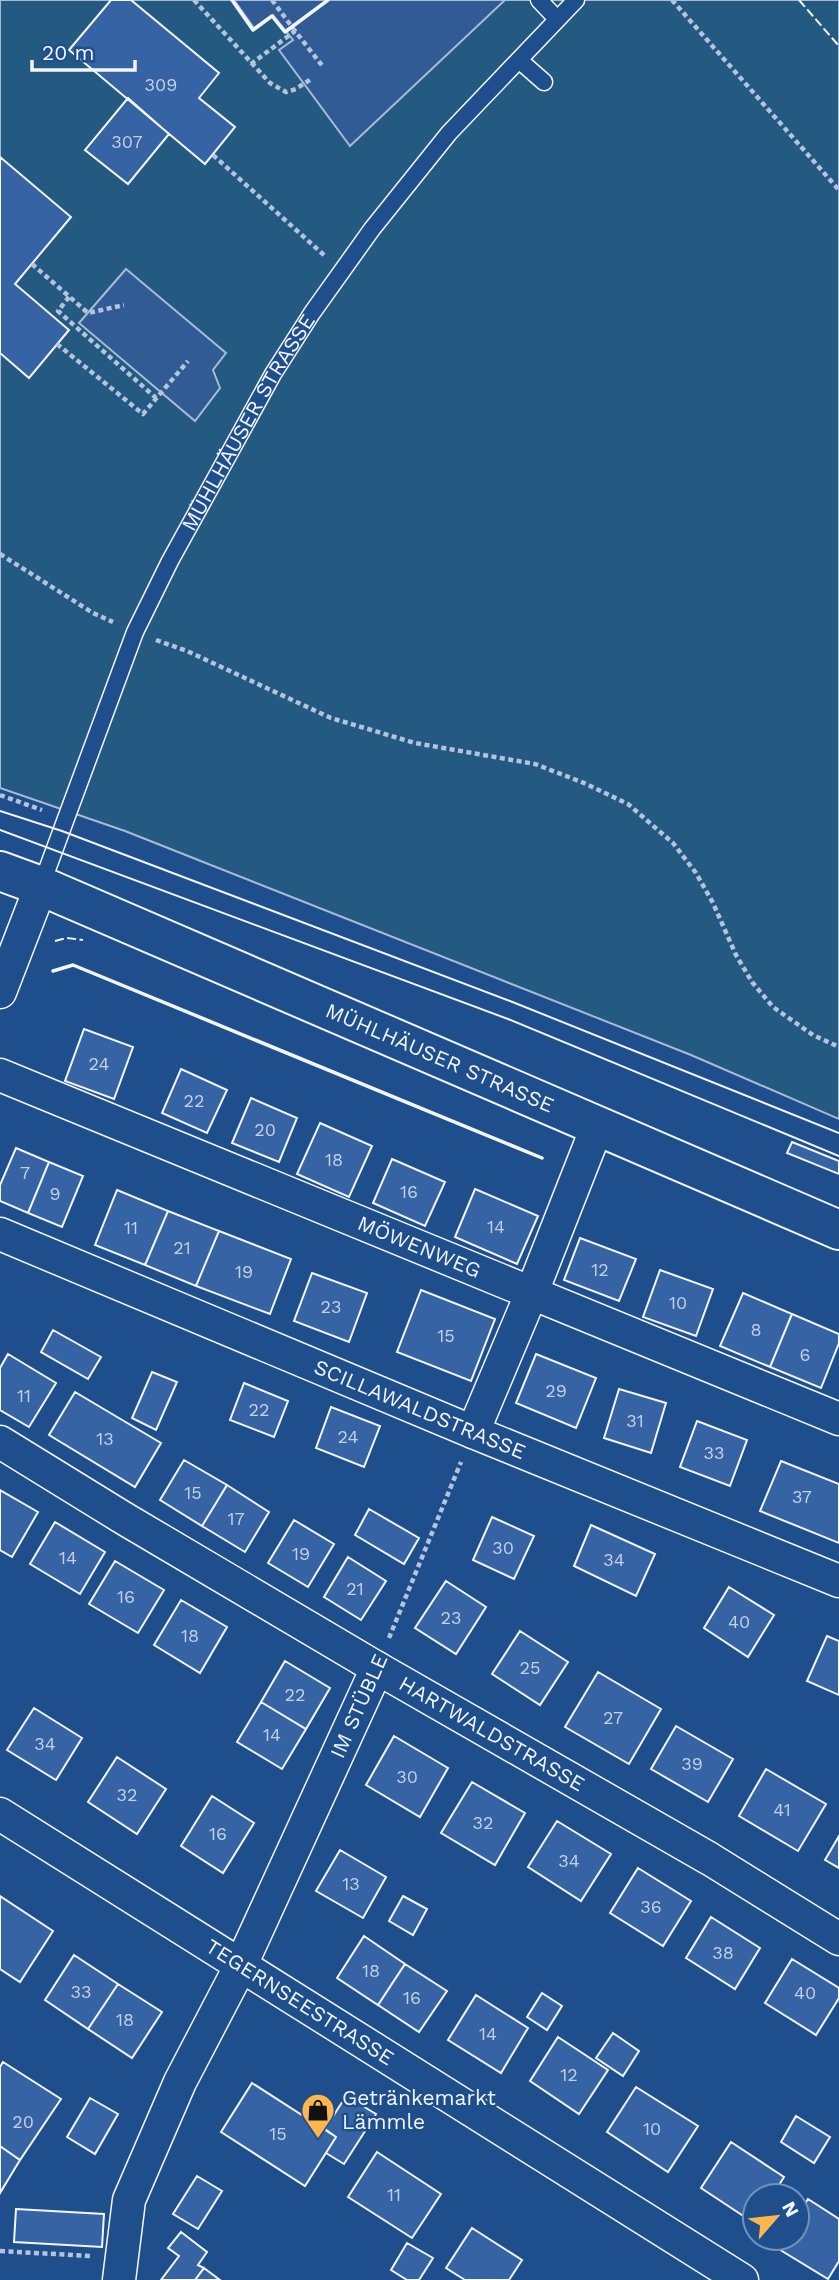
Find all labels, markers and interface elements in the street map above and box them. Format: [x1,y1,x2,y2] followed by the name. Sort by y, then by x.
[32,28,135,72] scale bar
[42,40,94,65] text: 20 m
[145,74,177,95] house number: 309
[111,131,143,152] house number: 307
[176,309,320,535] street label: MÜHLHÄUSER STRASSE
[322,997,558,1118] street label: MÜHLHÄUSER STRASSE
[89,1053,109,1074] house number: 24
[184,1090,205,1111] house number: 22
[254,1119,276,1140] house number: 20
[325,1149,343,1170] house number: 18
[20,1162,30,1183] house number: 7
[400,1181,418,1202] house number: 16
[49,1183,61,1204] house number: 9
[354,1210,485,1283] street label: MÖWENWEG
[487,1216,505,1237] house number: 14
[124,1217,138,1238] house number: 11
[173,1237,191,1258] house number: 21
[591,1259,609,1280] house number: 12
[235,1261,253,1282] house number: 19
[669,1292,687,1313] house number: 10
[321,1296,342,1317] house number: 23
[750,1319,762,1340] house number: 8
[437,1325,455,1346] house number: 15
[800,1344,810,1365] house number: 6
[311,1354,529,1464] street label: SCILLAWALDSTRASSE
[545,1380,567,1401] house number: 29
[17,1385,31,1406] house number: 11
[249,1399,270,1420] house number: 22
[626,1410,644,1431] house number: 31
[338,1426,358,1447] house number: 24
[96,1428,114,1449] house number: 13
[704,1442,725,1463] house number: 33
[184,1482,202,1503] house number: 15
[792,1486,812,1507] house number: 37
[227,1508,245,1529] house number: 17
[492,1537,514,1558] house number: 30
[292,1543,310,1564] house number: 19
[59,1547,77,1568] house number: 14
[603,1549,625,1570] house number: 34
[346,1578,364,1599] house number: 21
[117,1586,135,1607] house number: 16
[441,1607,462,1628] house number: 23
[728,1611,750,1632] house number: 40
[181,1625,199,1646] house number: 18
[324,1650,393,1762] street label: IM STÜBLE
[520,1657,540,1678] house number: 25
[395,1670,589,1797] street label: HARTWALDSTRASSE
[285,1684,306,1705] house number: 22
[603,1707,623,1728] house number: 27
[263,1724,281,1745] house number: 14
[34,1733,56,1754] house number: 34
[681,1753,703,1774] house number: 39
[396,1766,418,1787] house number: 30
[117,1784,138,1805] house number: 32
[773,1799,791,1820] house number: 41
[473,1812,494,1833] house number: 32
[209,1823,227,1844] house number: 16
[558,1850,580,1871] house number: 34
[342,1873,360,1894] house number: 13
[640,1896,662,1917] house number: 36
[201,1933,399,2070] street label: TEGERNSEESTRASSE
[712,1942,734,1963] house number: 38
[362,1960,380,1981] house number: 18
[71,1981,92,2002] house number: 33
[794,1982,816,2003] house number: 40
[403,1987,421,2008] house number: 16
[116,2009,134,2030] house number: 18
[479,2023,497,2044] house number: 14
[560,2064,578,2085] house number: 12
[342,2085,496,2134] place label: Getränkemarkt Lämmle
[299,2091,337,2140] shop icon: Getränkemarkt Lämmle
[12,2111,34,2132] house number: 20
[643,2118,661,2139] house number: 10
[269,2123,287,2144] house number: 15
[741,2182,811,2252] north arrow
[387,2184,401,2205] house number: 11
[777,2198,804,2221] text: N

